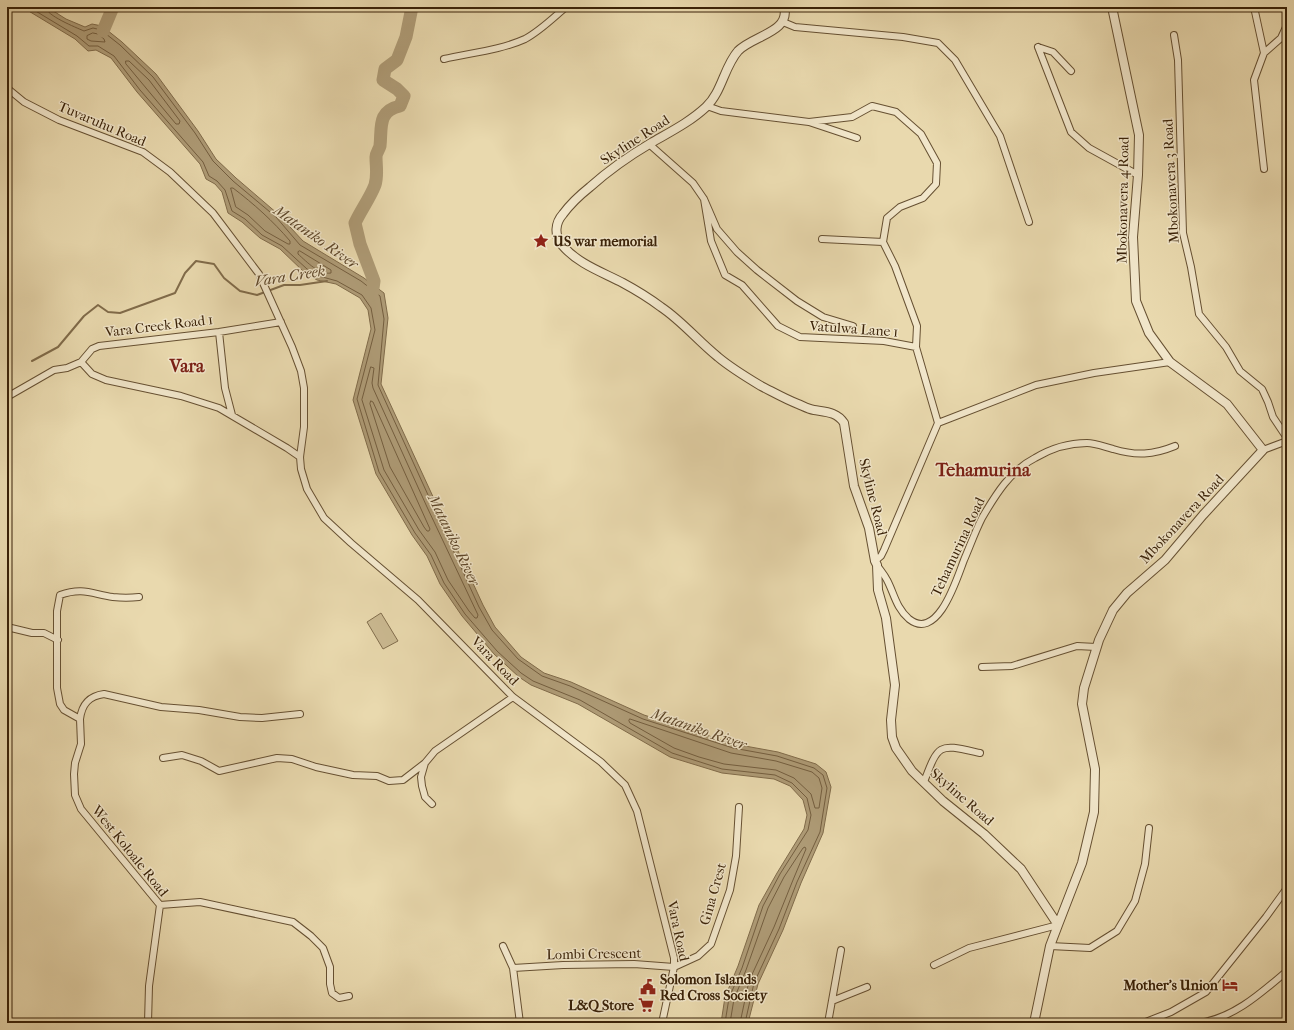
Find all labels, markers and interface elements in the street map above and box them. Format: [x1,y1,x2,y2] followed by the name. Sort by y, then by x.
[55,98,149,150] street label: Tuvaruhu Road
[597,111,673,169] street label: Skyline Road
[1159,118,1183,244] street label: Mbokonavera 3 Road
[1113,136,1133,264] street label: Mbokonavera 4 Road
[269,201,363,274] water label: Mataniko River
[532,232,550,250] place icon: US war memorial
[552,233,657,250] place label: US war memorial
[253,262,327,290] water label: Vara Creek
[103,311,214,341] street label: Vara Creek Road 1
[808,317,899,341] street label: Vatulwa Lane 1
[169,356,205,377] district label: Vara
[855,457,891,538] street label: Skyline Road
[935,460,1031,481] district label: Tehamurina
[1136,471,1228,567] street label: Mbokonavera Road
[424,490,484,590] water label: Mataniko River
[928,494,989,599] street label: Tehamurina Road
[467,632,523,689] street label: Vara Road
[648,704,750,754] water label: Mataniko River
[927,765,998,830] street label: Skyline Road
[88,801,172,900] street label: West Koloale Road
[696,861,730,927] street label: Gina Crest
[663,898,693,963] street label: Vara Road
[546,945,642,963] street label: Lombi Crescent
[660,971,769,1004] place label: Solomon Islands Red Cross Society
[1221,976,1239,994] hotel icon: Mother’s Union
[1122,977,1219,994] place label: Mother’s Union
[639,978,657,996] public building icon: Solomon Islands Red Cross Society
[637,996,655,1014] supermarket icon: L&Q Store
[568,997,634,1014] place label: L&Q Store

